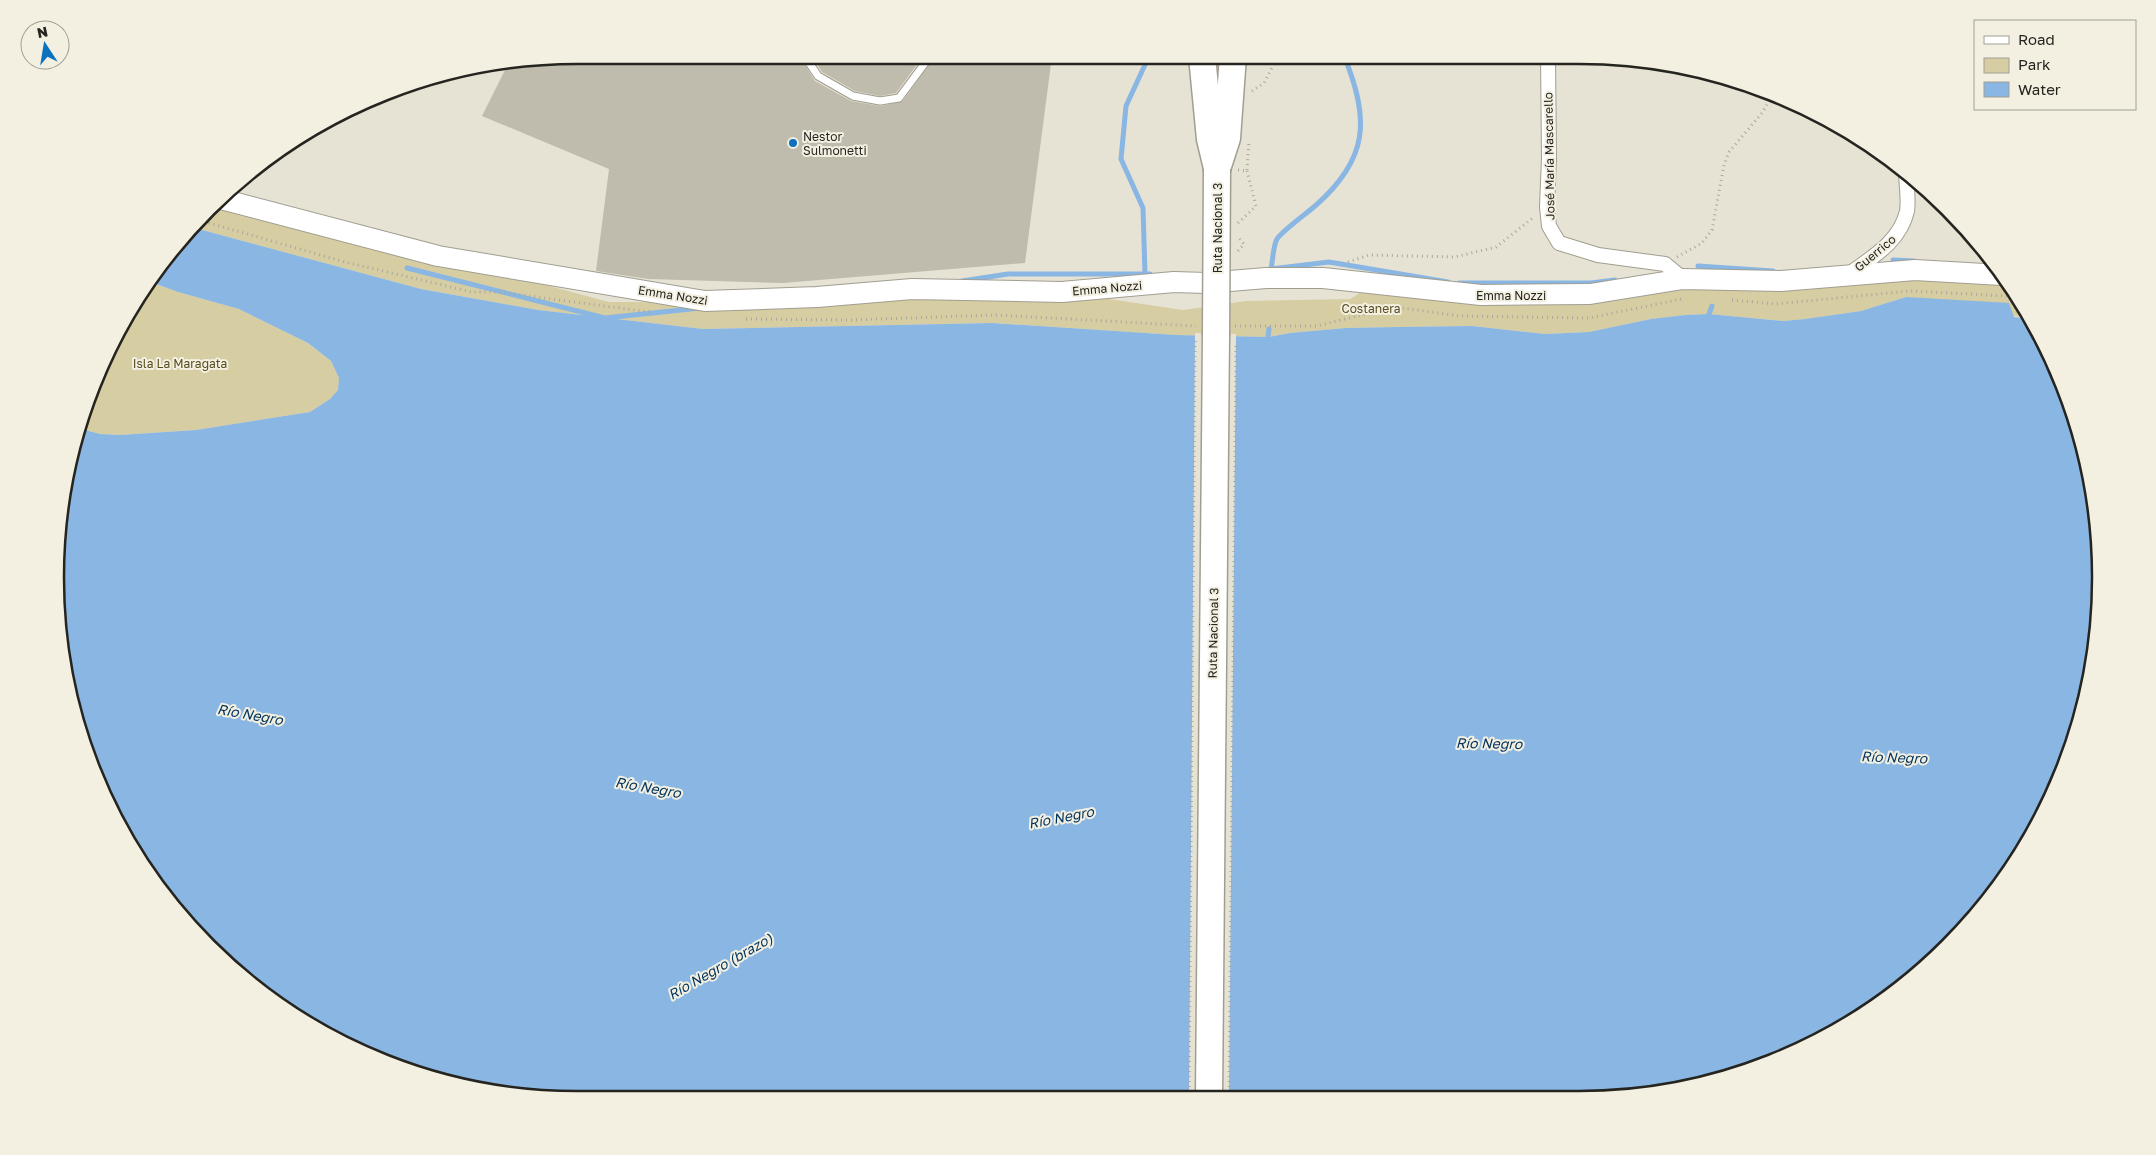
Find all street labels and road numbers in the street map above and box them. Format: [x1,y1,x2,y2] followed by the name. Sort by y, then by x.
[1540,92,1558,220] street label: José María Mascarello
[1210,183,1225,273] street label: Ruta Nacional 3
[1851,232,1899,274] street label: Guerrico
[1071,277,1143,299] street label: Emma Nozzi
[637,282,709,308] street label: Emma Nozzi
[1476,288,1546,303] street label: Emma Nozzi
[1205,588,1221,678] street label: Ruta Nacional 3

